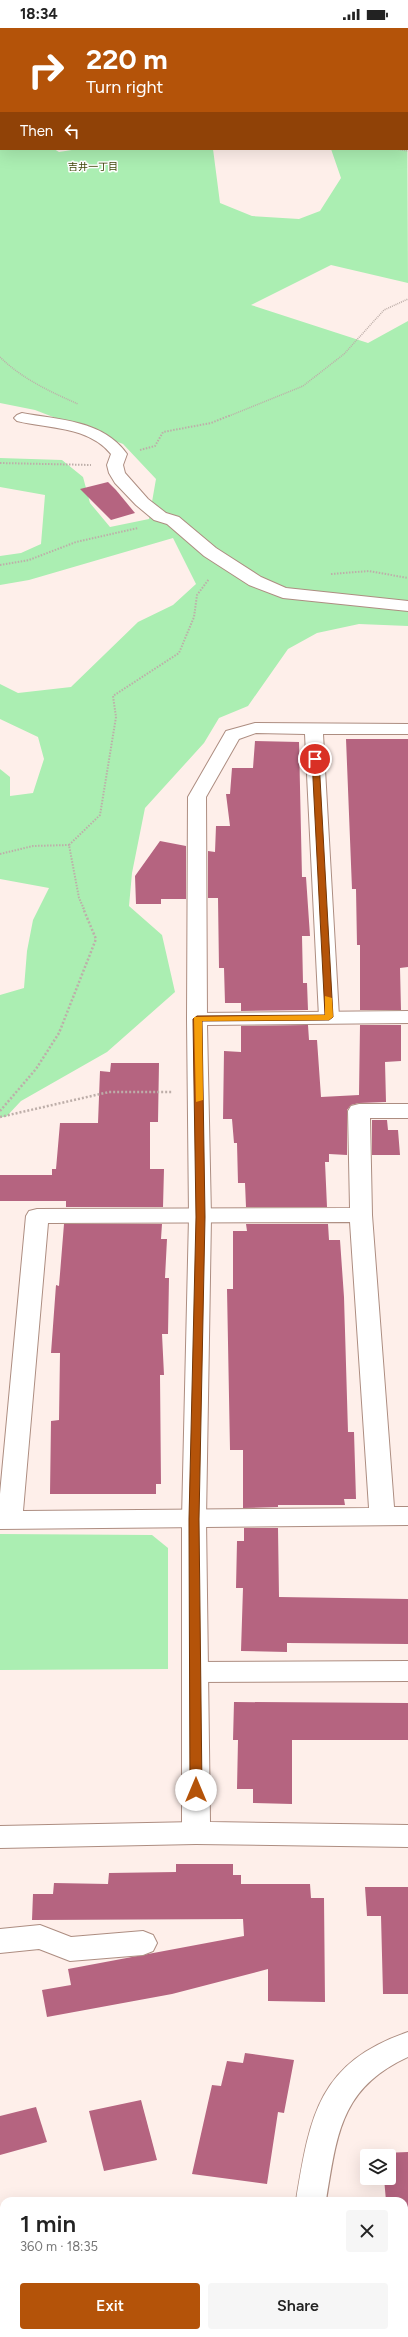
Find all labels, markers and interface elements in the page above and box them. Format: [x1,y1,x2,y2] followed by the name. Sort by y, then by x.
[20,5,58,23] text: 18:34
[86,42,168,76] text: 220 m
[20,44,72,96] icon: right
[86,76,163,98] text: Turn right
[61,120,83,142] icon: left
[20,122,53,140] text: Then
[68,160,118,173] district label: 吉井一丁目
[298,742,332,776] pin
[304,748,326,770] icon: arrive
[175,1769,217,1811] position arrow
[360,2149,396,2185] map controls
[360,2149,396,2185] button: layers
[20,2209,76,2238] text: 1 min
[346,2210,388,2252] button: close
[20,2239,98,2254] text: 360 m · 18:35
[20,2283,200,2329] button: Exit
[208,2283,388,2329] button: Share

